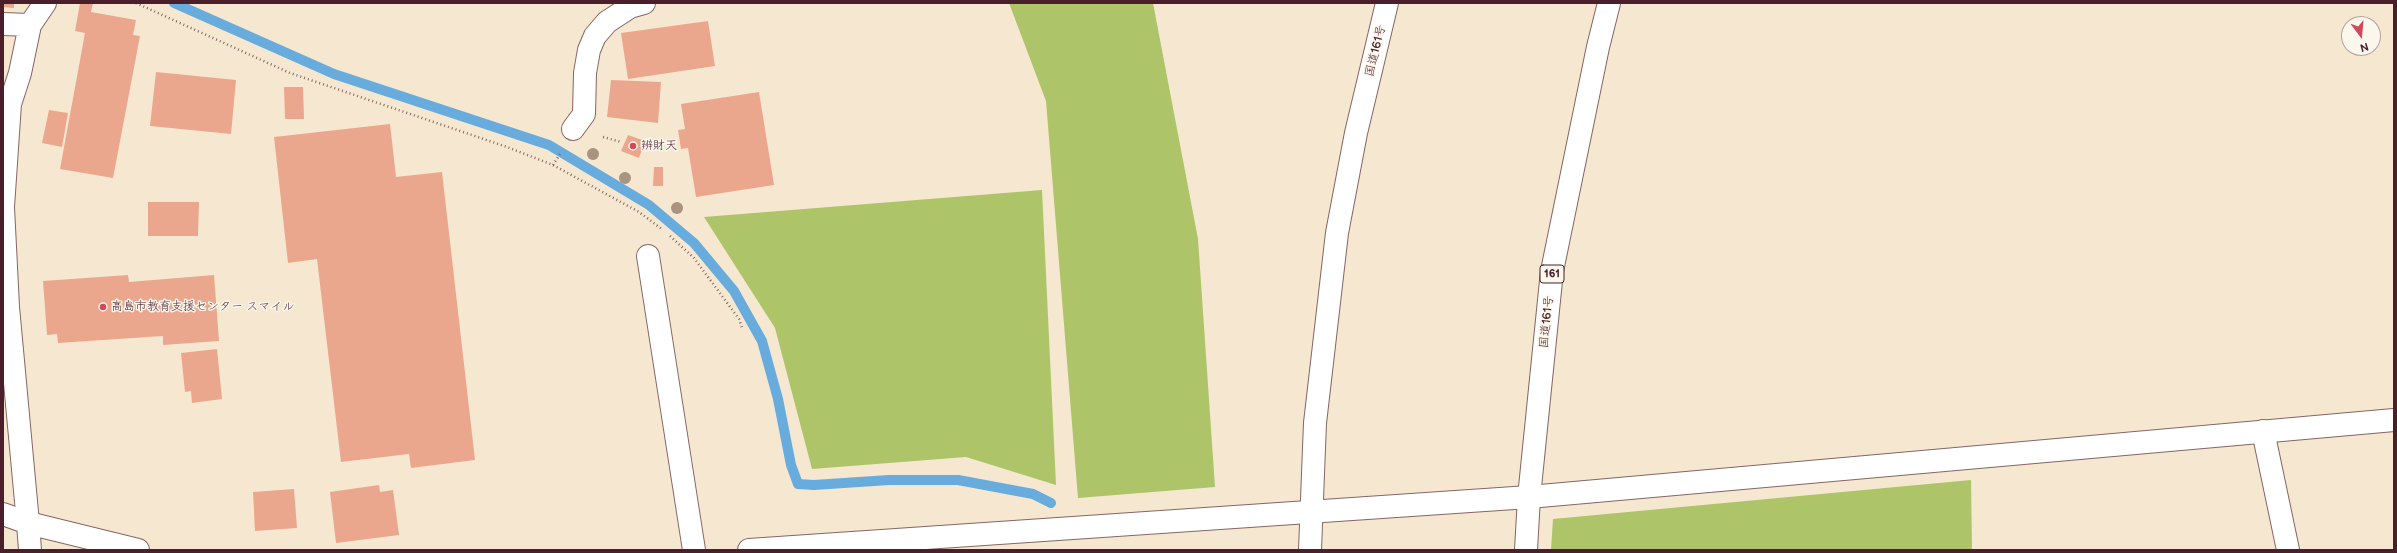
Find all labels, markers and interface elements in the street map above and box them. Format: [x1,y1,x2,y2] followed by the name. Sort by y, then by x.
[2341,16,2381,56] north arrow
[1363,24,1389,78] street label: 国道161号
[2358,40,2370,54] text: N
[641,139,677,153] place label: 辨財天
[628,141,638,151] marker: 辨財天
[1540,265,1564,283] road number: 161
[1537,295,1557,349] street label: 国道161号
[111,300,294,314] place label: 高島市教育支援センター スマイル
[98,302,108,312] marker: 高島市教育支援センター スマイル

